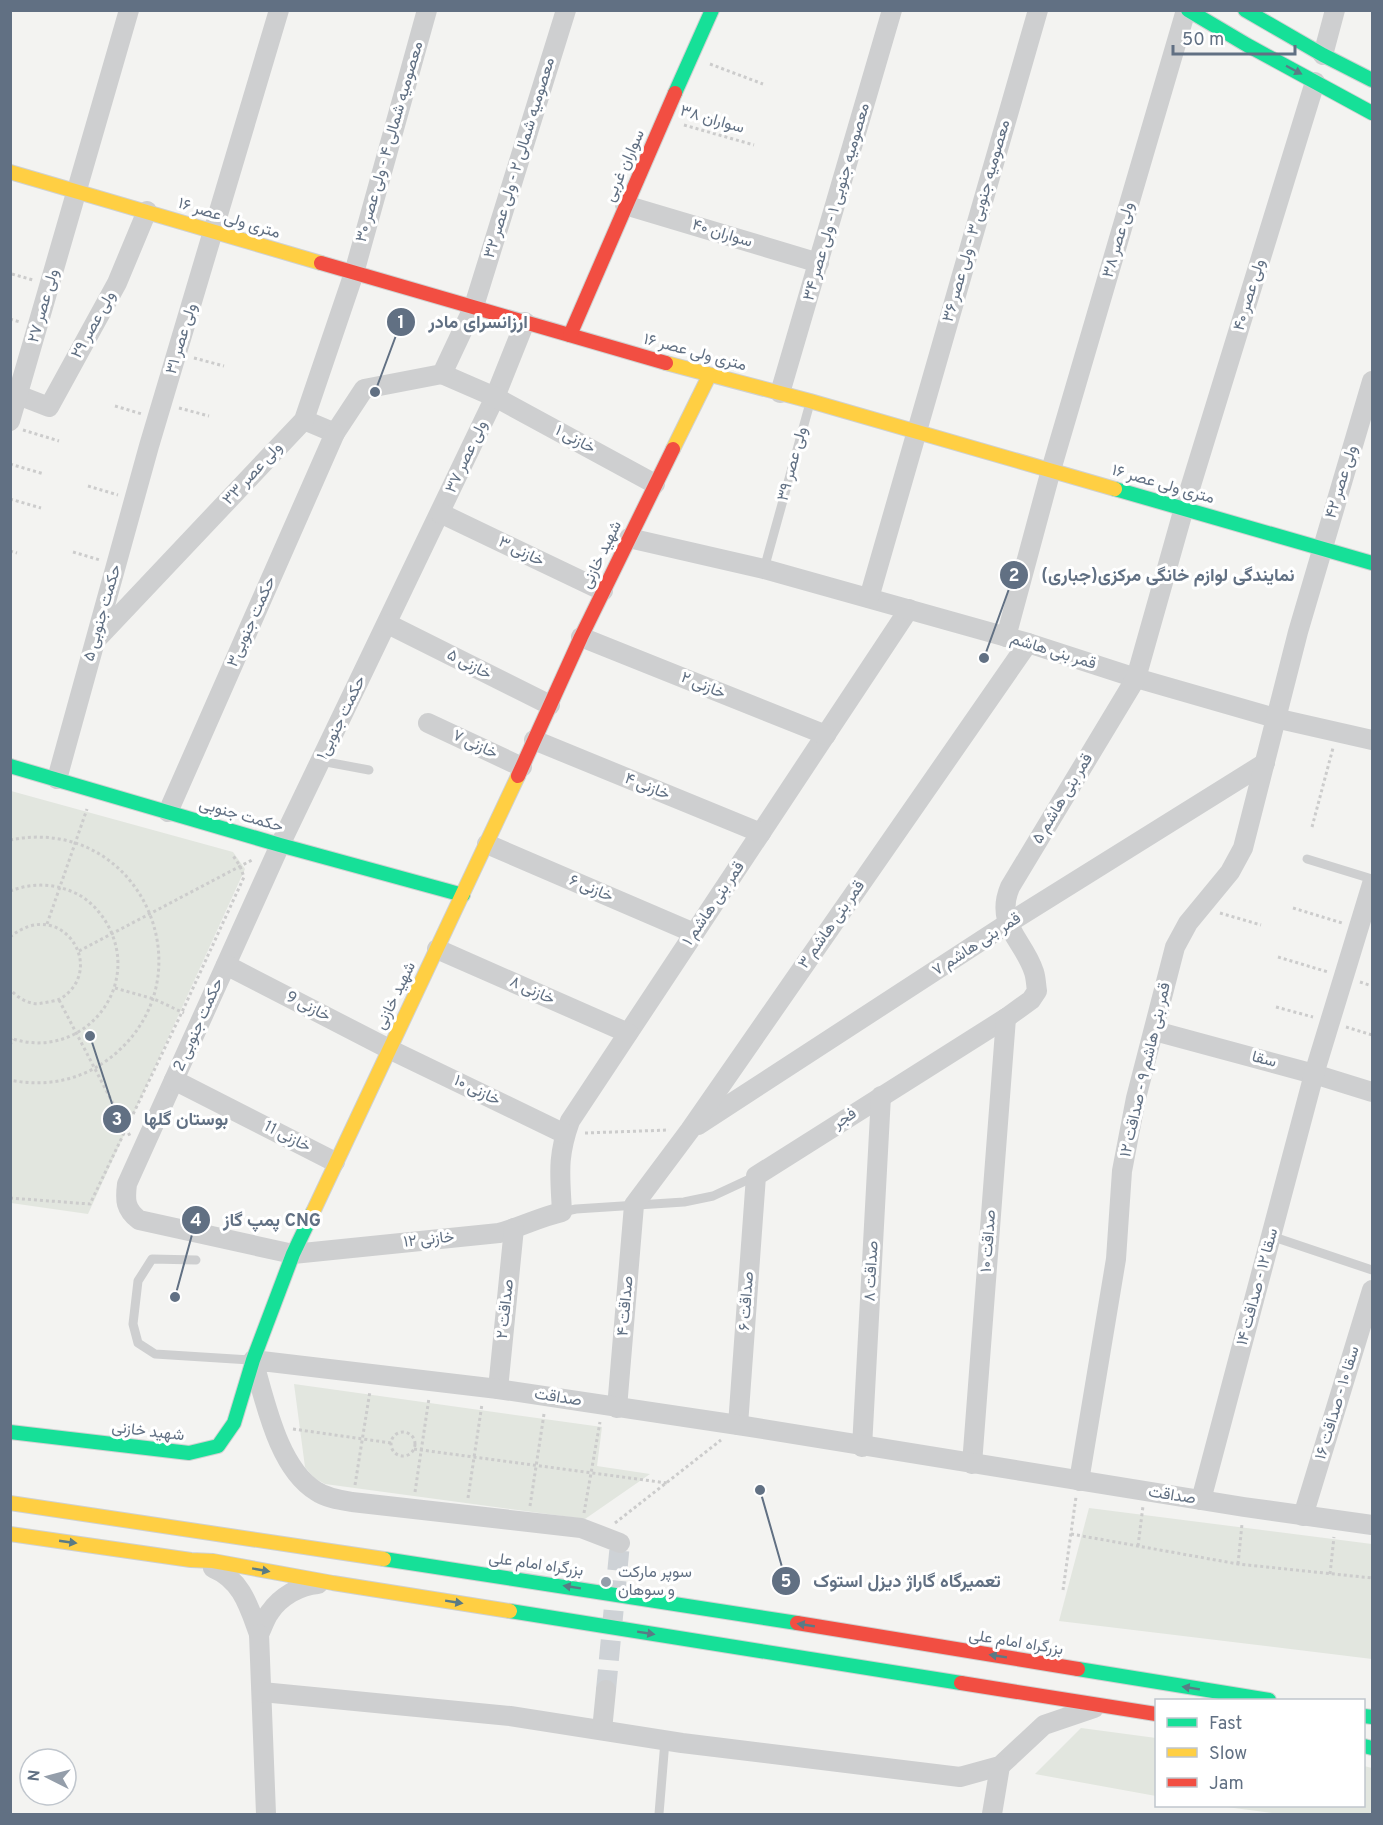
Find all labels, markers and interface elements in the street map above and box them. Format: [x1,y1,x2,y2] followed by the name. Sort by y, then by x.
[1173,18,1294,56] scale bar
[1182,29,1224,52] text: 50 m
[352,39,428,245] street label: معصومیه شمالی ۴ - ولی عصر ۳۰
[480,55,560,261] street label: معصومیه شمالی ۲ - ولی عصر ۳۲
[1286,65,1303,75] one-way arrow
[677,101,747,139] street label: سواران ۳۸
[799,101,875,303] street label: معصومیه جنوبی ۱ - ولی عصر ۳۴
[939,118,1015,324] street label: معصومیه جنوبی ۳ - ولی عصر ۳۶
[600,127,650,205] street label: سواران غربی
[175,194,283,244] street label: ۱۶ متری ولی عصر
[1099,200,1139,280] street label: ولی عصر ۳۸
[689,215,755,253] street label: سواران ۴۰
[1230,257,1270,333] street label: ولی عصر ۴۰
[24,267,64,345] street label: ولی عصر ۲۷
[67,288,121,362] street label: ولی عصر ۲۹
[162,301,202,377] street label: ولی عصر ۳۱
[386,304,540,340] callout: ارزانسرای مادر
[397,312,405,335] text: 1
[427,312,528,335] text: ارزانسرای مادر
[641,330,749,376] street label: ۱۶ متری ولی عصر
[441,417,493,497] street label: ولی عصر ۳۷
[551,421,599,459] street label: خازنی ۱
[773,425,813,503] street label: ولی عصر ۳۹
[219,438,287,510] street label: ولی عصر ۳۳
[1321,443,1363,521] street label: ولی عصر ۴۲
[1109,461,1217,509] street label: ۱۶ متری ولی عصر
[577,518,627,592] street label: شهید خازنی
[495,532,547,572] street label: خازنی ۳
[999,557,1306,593] callout: نمایندگی لوازم خانگی مرکزی(جباری)
[80,562,126,664] street label: حکمت جنوبی ۵
[1008,565,1020,588] text: 2
[1041,565,1295,588] text: نمایندگی لوازم خانگی مرکزی(جباری)
[223,573,281,670] street label: حکمت جنوبی۳
[1008,629,1098,675] street label: قمر بنی هاشم
[443,645,495,685] street label: خازنی ۵
[678,668,729,704] street label: خازنی ۲
[313,672,371,763] street label: حکمت جنوبی۱
[449,726,501,764] street label: خازنی ۷
[1028,750,1098,848] street label: قمر بنی هاشم ۵
[621,769,673,805] street label: خازنی ۴
[197,794,286,838] street label: حکمت جنوبی
[679,858,749,950] street label: قمر بنی هاشم ۱
[566,871,616,907] street label: خازنی ۶
[794,877,870,973] street label: قمر بنی هاشم ۳
[929,909,1025,981] street label: قمر بنی هاشم ۷
[371,959,421,1033] street label: شهید خازنی
[506,972,558,1010] street label: خازنی ۸
[170,975,229,1075] street label: حکمت جنوبی 2
[1116,981,1176,1159] street label: قمر بنی هاشم ۹ - صداقت ۱۲
[282,987,334,1027] street label: خازنی 9
[1249,1047,1279,1073] street label: سقا
[450,1071,504,1111] street label: خازنی ۱۰
[102,1101,241,1137] callout: بوستان گلها
[828,1104,861,1135] street label: فجر
[112,1109,122,1132] text: 3
[144,1109,228,1132] text: بوستان گلها
[260,1117,314,1157] street label: خازنی 11
[181,1202,333,1238] callout: پمپ گاز CNG
[977,1209,1001,1273] street label: صداقت ۱۰
[190,1210,202,1233] text: 4
[222,1210,321,1233] text: پمپ گاز CNG
[1233,1226,1283,1348] street label: سقا ۱۲ - صداقت ۱۴
[403,1227,456,1253] street label: خازنی ۱۲
[860,1240,884,1302] street label: صداقت ۸
[735,1271,759,1331] street label: صداقت ۶
[613,1275,639,1337] street label: صداقت ۴
[493,1278,519,1340] street label: صداقت ۲
[1311,1344,1365,1462] street label: سقا ۱۰ - صداقت ۱۶
[533,1384,583,1412] street label: صداقت
[111,1418,185,1446] street label: شهید خازنی
[1147,1482,1197,1510] street label: صداقت
[59,1538,78,1547] one-way arrow
[487,1548,585,1582] street label: بزرگراه امام علی
[618,1563,692,1601] place label: سوپر مارکت و سوهان
[771,1563,1013,1599] callout: تعمیرگاه گاراژ دیزل استوک
[252,1566,271,1575] one-way arrow
[781,1571,792,1594] text: 5
[813,1571,1001,1594] text: تعمیرگاه گاراژ دیزل استوک
[599,1575,613,1589] marker: سوپر مارکت و سوهان
[562,1582,581,1591] one-way arrow
[444,1598,463,1607] one-way arrow
[796,1620,815,1629] one-way arrow
[967,1626,1065,1660] street label: بزرگراه امام علی
[637,1628,656,1637] one-way arrow
[989,1652,1008,1661] one-way arrow
[1181,1683,1200,1692] one-way arrow
[1155,1699,1365,1807] legend
[1209,1713,1242,1736] text: Fast
[1209,1743,1247,1766] text: Slow
[18,1747,78,1807] north arrow
[25,1769,46,1782] text: N
[1209,1773,1244,1796] text: Jam

